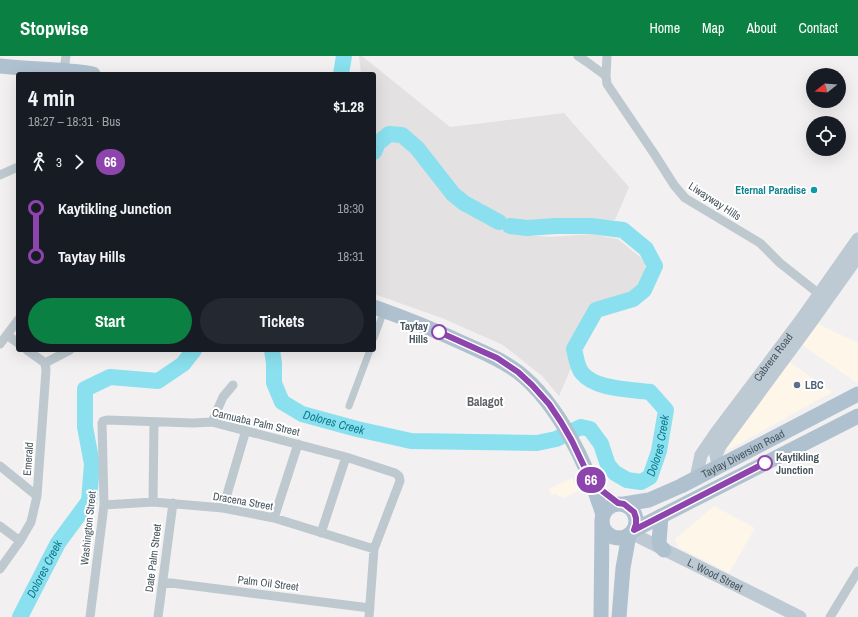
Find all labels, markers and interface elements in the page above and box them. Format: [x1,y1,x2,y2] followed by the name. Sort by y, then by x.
[20,15,88,41] text: Stopwise
[649,19,680,37] text: Home
[702,19,724,37] text: Map
[746,19,776,37] text: About
[798,19,838,37] text: Contact
[806,68,846,108] north arrow
[806,68,846,156] map controls
[28,83,75,113] text: 4 min
[333,96,364,117] text: $1.28
[28,113,120,130] text: 18:27 – 18:31 · Bus
[806,116,846,156] button: locate
[28,151,50,173] icon: walk
[68,151,90,173] icon: forward
[104,153,117,171] text: 66
[56,154,62,171] text: 3
[686,179,744,223] street label: Liwayway Hills
[735,183,806,197] place label: Eternal Paradise
[809,185,819,195] marker: Eternal Paradise
[58,198,171,219] text: Kaytikling Junction
[337,200,364,217] text: 18:30
[58,246,125,267] text: Taytay Hills
[337,248,364,265] text: 18:31
[28,298,192,344] button: Start
[200,298,364,344] button: Tickets
[400,319,428,346] place label: Taytay Hills
[431,324,447,340] marker: Taytay Hills
[750,330,796,384] street label: Cabrera Road
[805,378,824,392] place label: LBC
[792,380,802,390] marker: LBC
[467,394,504,410] district label: Balagot
[211,405,302,439] street label: Carnuaba Palm Street
[301,407,367,439] water label: Dolores Creek
[643,413,673,479] water label: Dolores Creek
[699,426,787,481] street label: Taytay Diversion Road
[20,442,36,476] street label: Emerald
[776,450,820,477] place label: Kaytikling Junction
[757,455,773,471] marker: Kaytikling Junction
[573,467,609,493] line badge: 66
[585,471,597,489] text: 66
[212,489,275,513] street label: Dracena Street
[77,490,99,566] street label: Washington Street
[142,523,164,593] street label: Date Palm Street
[23,536,67,601] water label: Dolores Creek
[685,555,746,595] street label: L. Wood Street
[237,572,300,594] street label: Palm Oil Street

